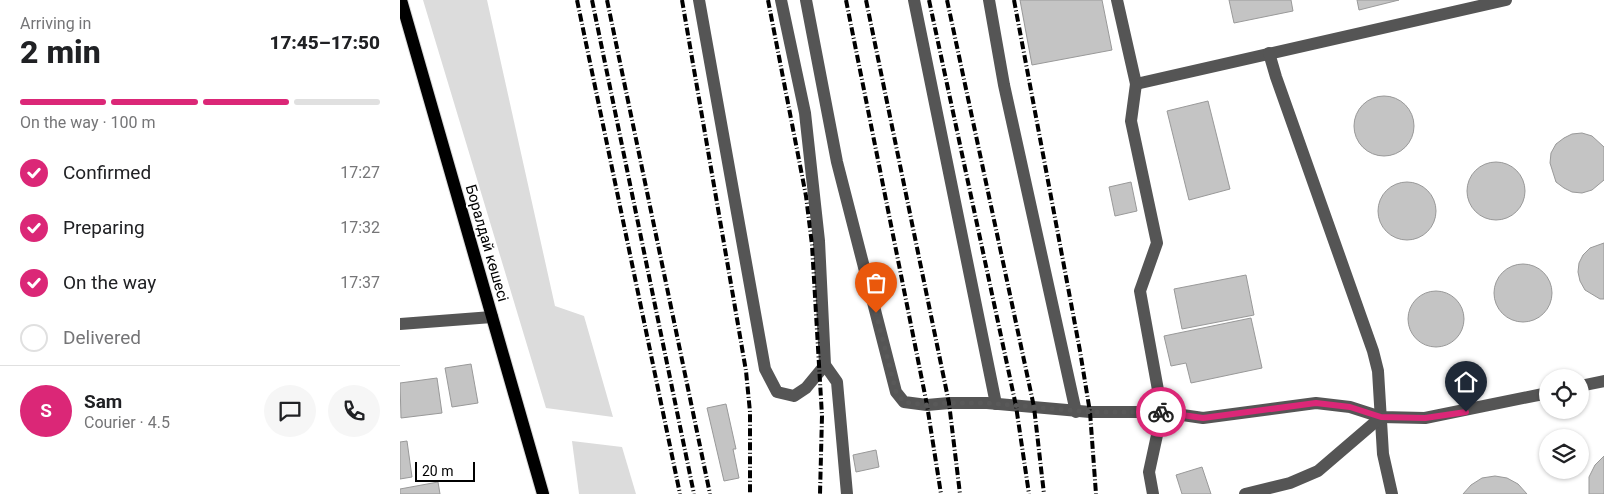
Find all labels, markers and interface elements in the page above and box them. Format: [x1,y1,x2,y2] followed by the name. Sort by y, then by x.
[20,14,91,33] text: Arriving in
[269,31,380,54] text: 17:45–17:50
[20,33,101,71] text: 2 min
[20,113,156,132] text: On the way · 100 m
[20,159,48,187] icon: check
[63,161,151,184] text: Confirmed
[340,163,380,182] text: 17:27
[462,182,512,304] street label: Боралдай көшесі
[20,214,48,242] icon: check
[63,216,145,239] text: Preparing
[340,218,380,237] text: 17:32
[855,262,897,313] pin
[20,269,48,297] icon: check
[862,269,890,297] icon: bag
[63,271,156,294] text: On the way
[340,273,380,292] text: 17:37
[63,326,141,349] text: Delivered
[1445,361,1487,412] pin
[1452,368,1480,396] icon: home
[1539,369,1589,479] map controls
[1539,369,1589,419] button: locate
[264,385,316,437] button: chat
[328,385,380,437] button: phone
[1136,387,1186,437] courier
[84,390,122,413] text: Sam
[1147,398,1175,426] icon: bike
[40,399,52,422] text: S
[84,413,170,432] text: Courier · 4.5
[1539,429,1589,479] button: layers
[415,459,475,482] scale bar
[422,463,454,479] text: 20 m

